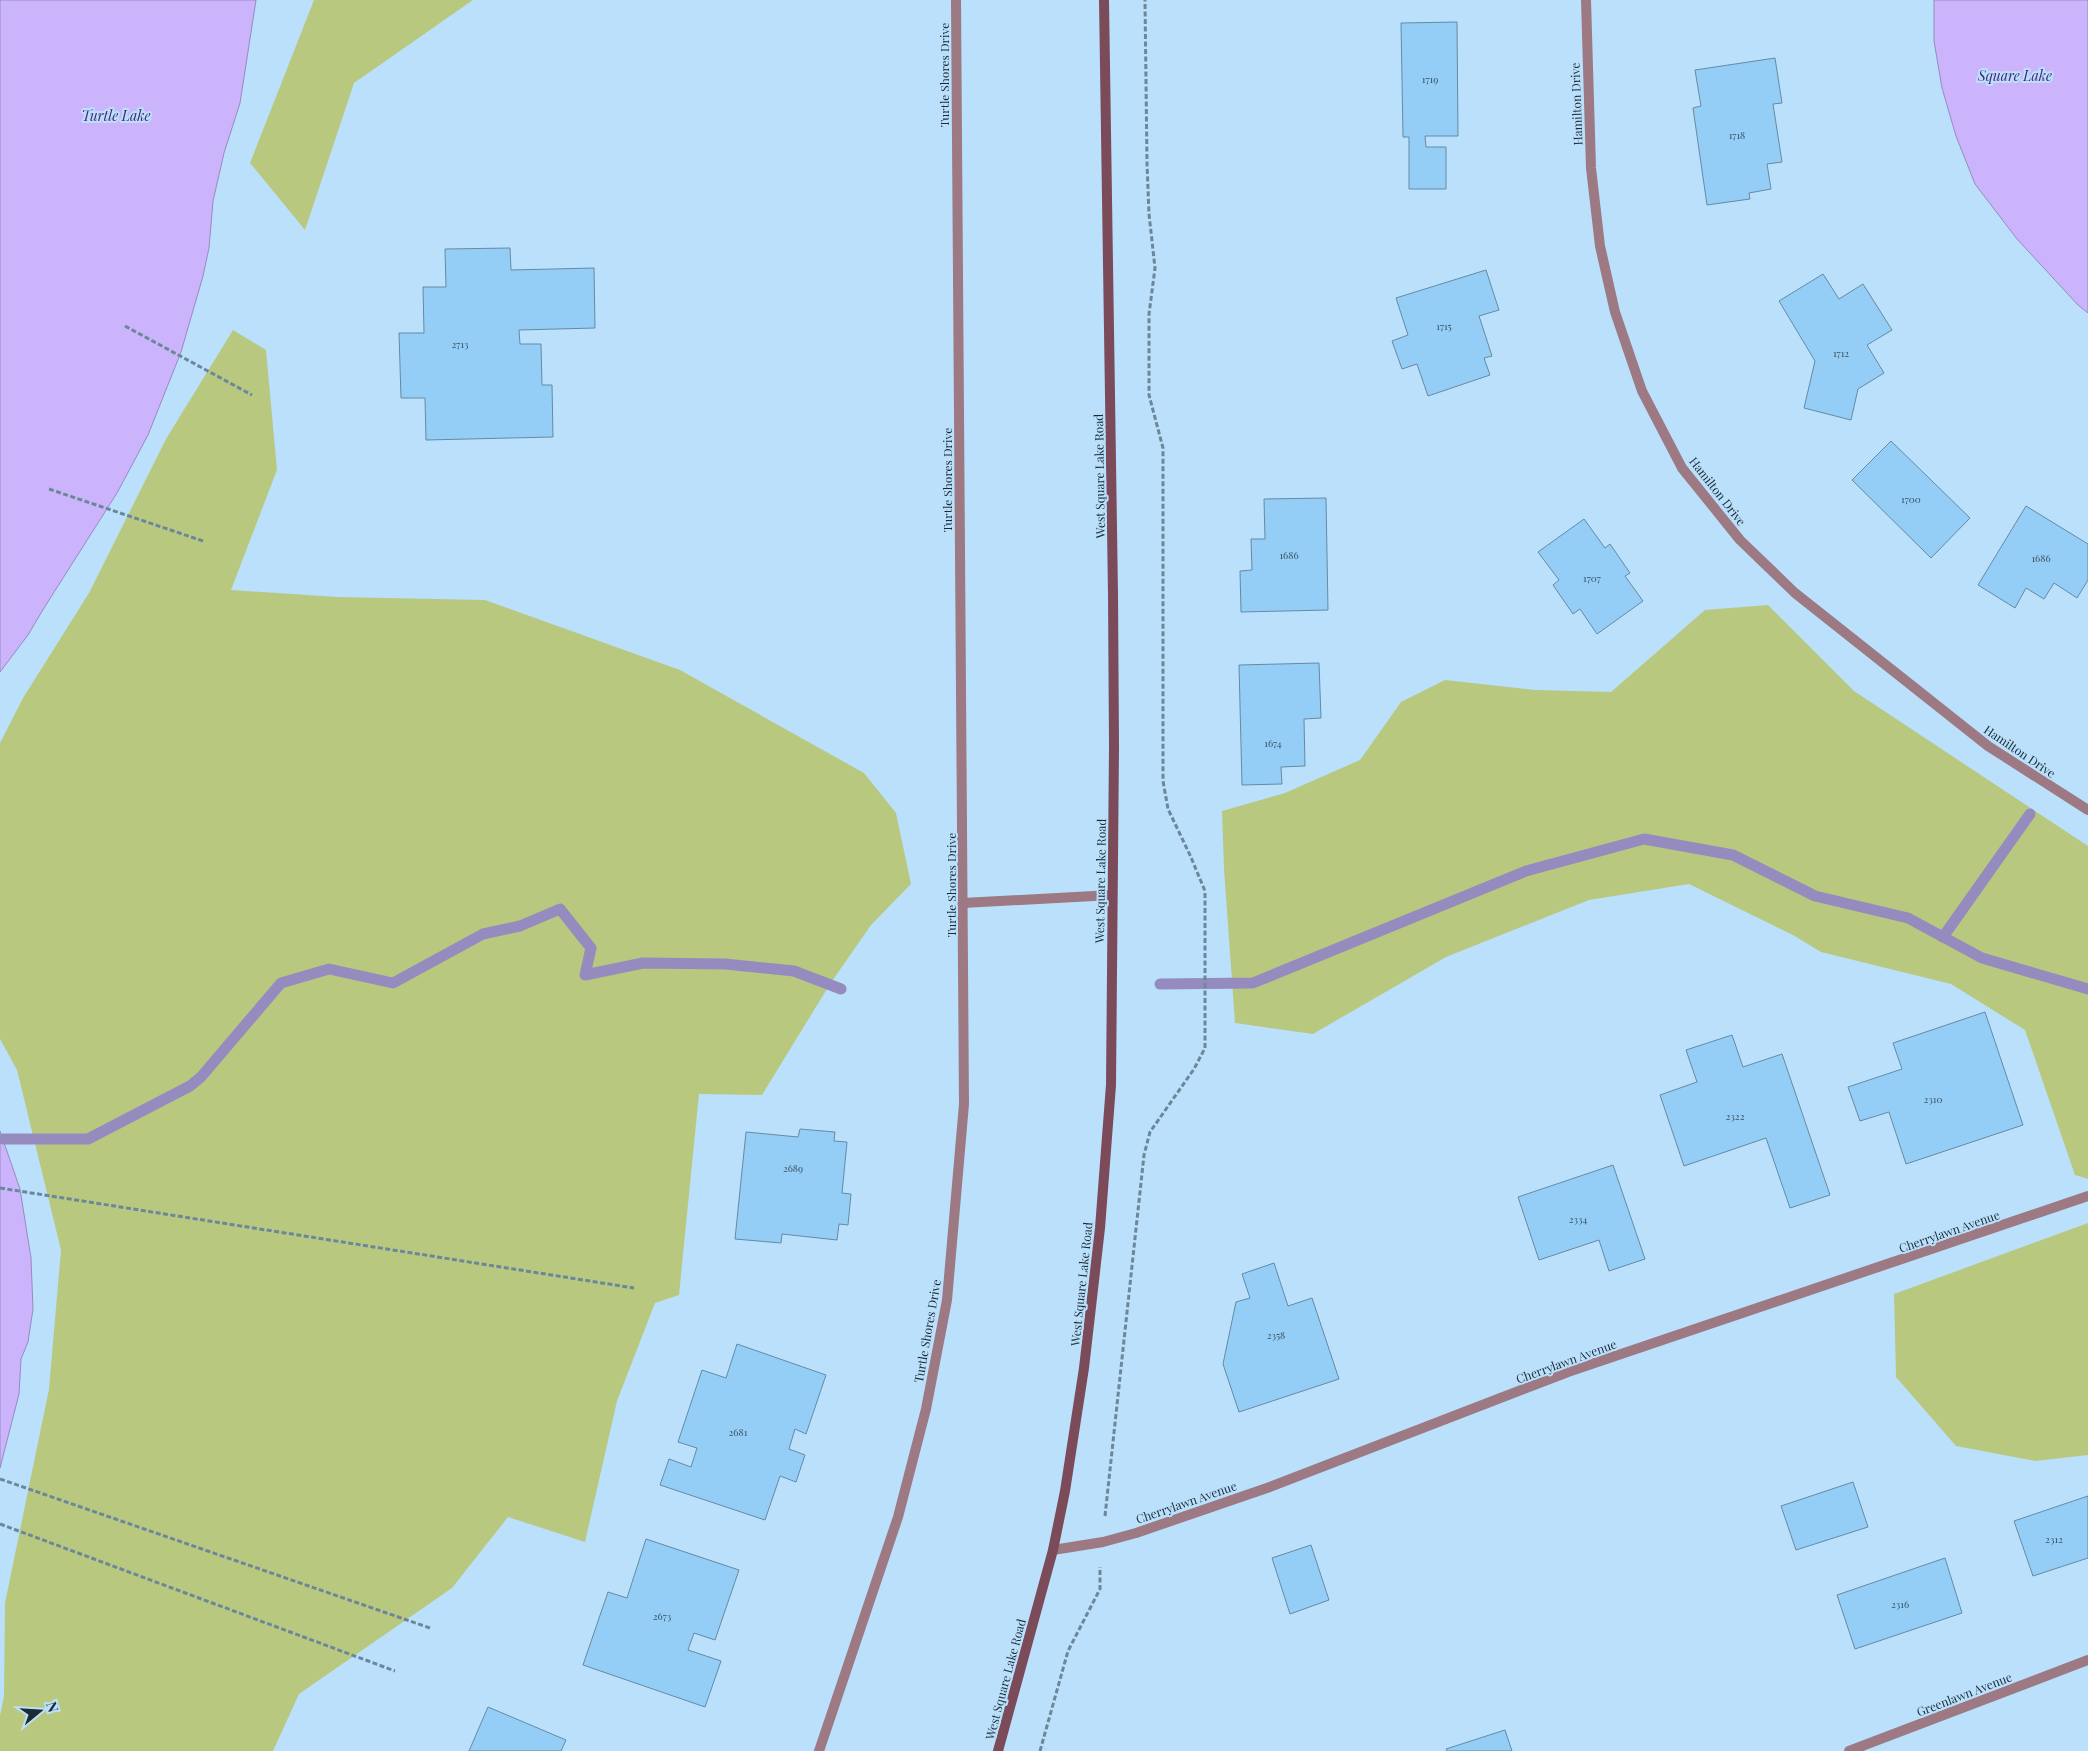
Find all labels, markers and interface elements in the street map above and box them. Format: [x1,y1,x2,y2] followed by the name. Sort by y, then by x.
[936,23,952,127] street label: Turtle Shores Drive
[1567,62,1585,146] street label: Hamilton Drive
[1977,66,2052,85] water label: Square Lake
[1422,72,1438,86] house number: 1719
[82,106,150,125] water label: Turtle Lake
[1729,128,1745,142] house number: 1718
[1436,319,1452,333] house number: 1715
[452,337,469,351] house number: 2713
[1833,346,1849,360] house number: 1712
[1090,414,1108,539] street label: West Square Lake Road
[939,428,955,532] street label: Turtle Shores Drive
[1686,453,1750,529] street label: Hamilton Drive
[1901,492,1921,506] house number: 1700
[1279,548,1299,562] house number: 1686
[2031,551,2051,565] house number: 1686
[1583,571,1601,585] house number: 1707
[1981,721,2059,781] street label: Hamilton Drive
[1264,736,1282,750] house number: 1674
[1091,819,1109,944] street label: West Square Lake Road
[943,833,959,937] street label: Turtle Shores Drive
[1924,1092,1943,1106] house number: 2310
[1726,1109,1745,1123] house number: 2322
[783,1161,803,1175] house number: 2689
[1896,1206,2002,1256] street label: Cherrylawn Avenue
[1569,1212,1587,1226] house number: 2334
[1066,1221,1095,1348] street label: West Square Lake Road
[910,1278,944,1384] street label: Turtle Shores Drive
[1267,1328,1285,1342] house number: 2358
[1514,1335,1618,1387] street label: Cherrylawn Avenue
[729,1425,748,1439] house number: 2681
[1133,1477,1239,1527] street label: Cherrylawn Avenue
[2045,1532,2063,1546] house number: 2312
[1891,1597,1909,1611] house number: 2316
[653,1609,672,1623] house number: 2673
[981,1617,1029,1742] street label: West Square Lake Road
[1914,1668,2014,1720] street label: Greenlawn Avenue
[15,1686,65,1736] north arrow
[42,1699,63,1715] text: N

